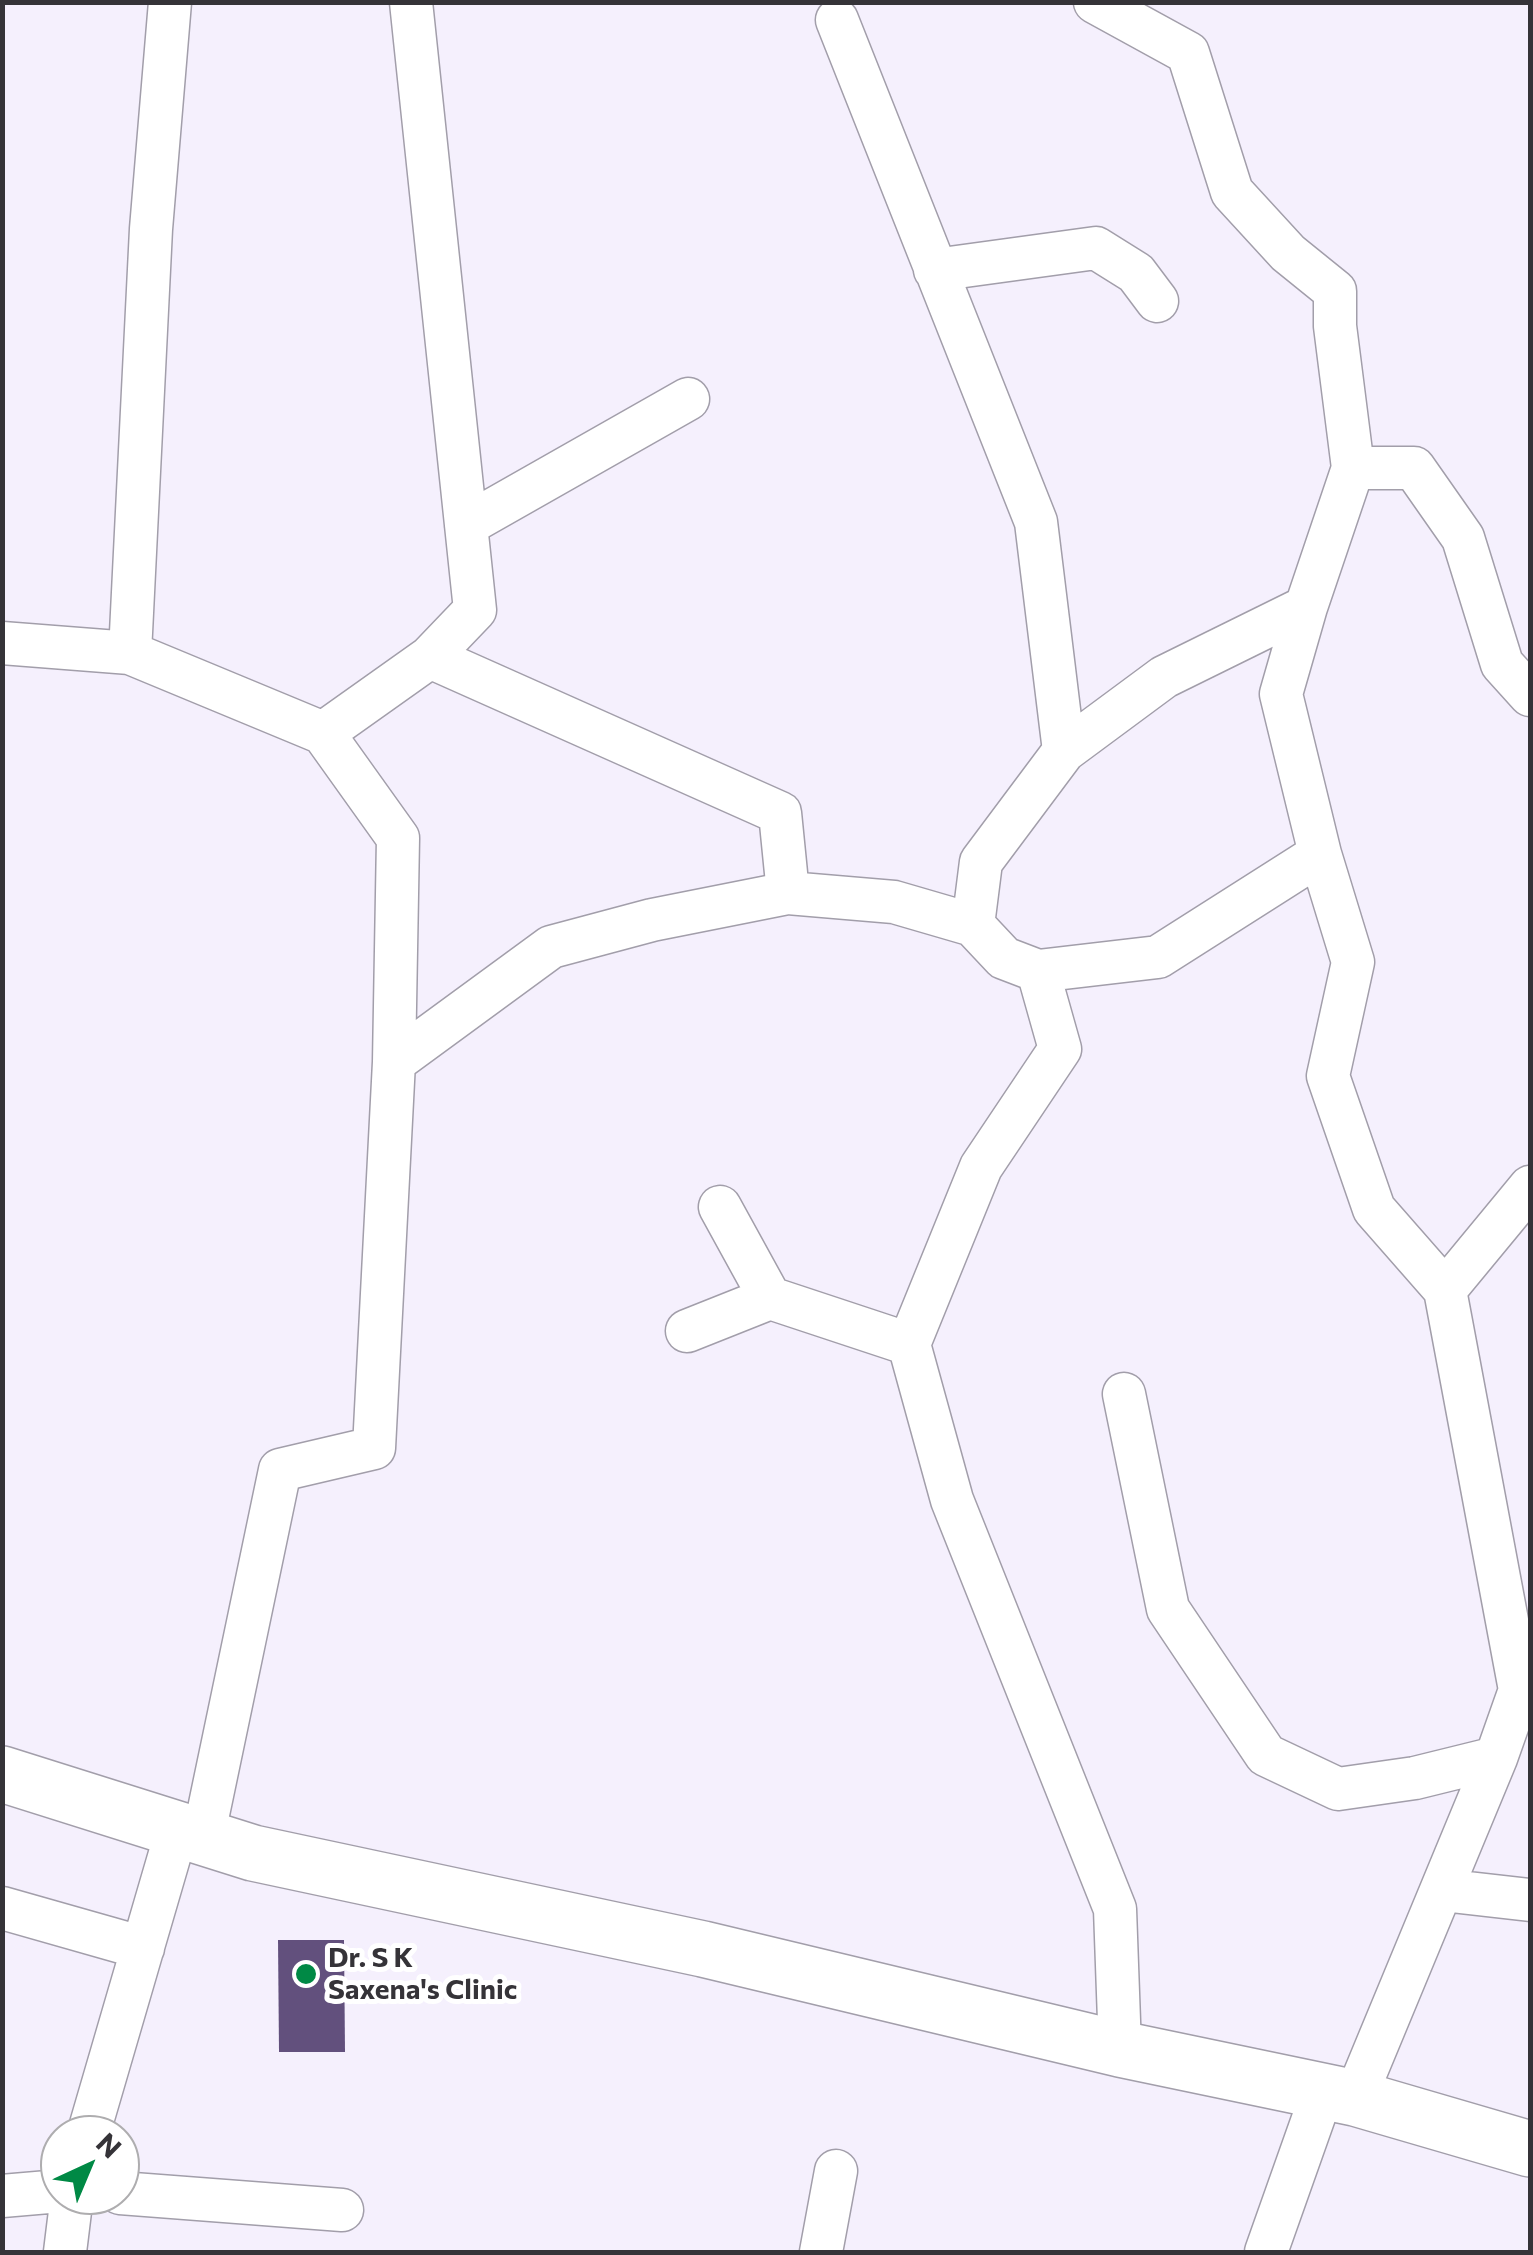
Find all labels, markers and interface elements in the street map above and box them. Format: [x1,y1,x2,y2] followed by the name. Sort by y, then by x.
[328,1941,517,2007] place label: Dr. S K Saxena's Clinic
[293,1961,319,1987] marker: Dr. S K Saxena's Clinic
[40,2115,140,2215] north arrow
[90,2125,129,2164] text: N

